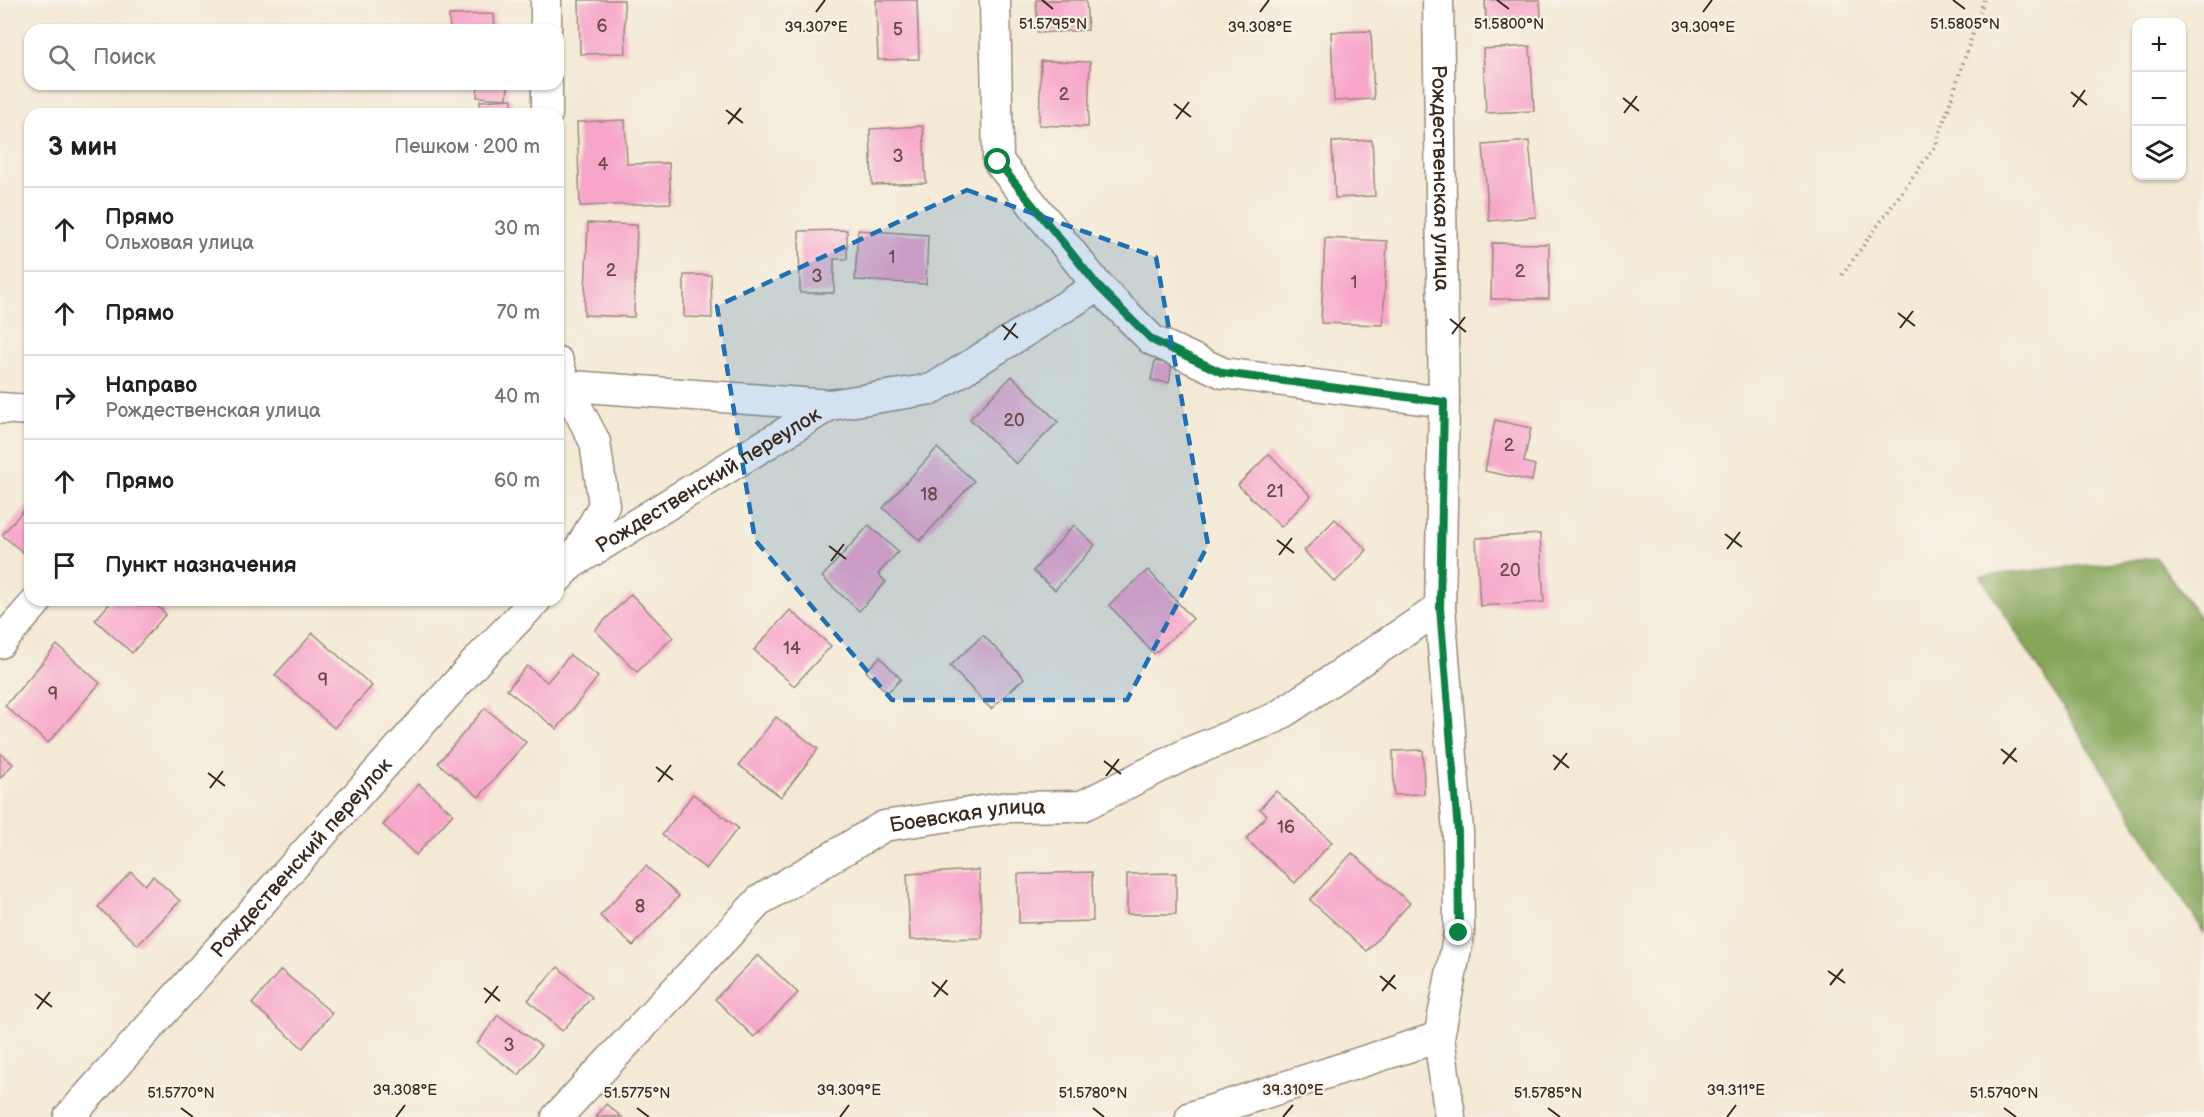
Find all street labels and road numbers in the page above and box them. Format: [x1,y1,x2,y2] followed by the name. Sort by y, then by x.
[1426,64,1454,292] street label: Рождественская улица
[591,402,826,559] street label: Рождественский переулок
[205,753,397,963] street label: Рождественский переулок
[888,794,1046,838] street label: Боевская улица

